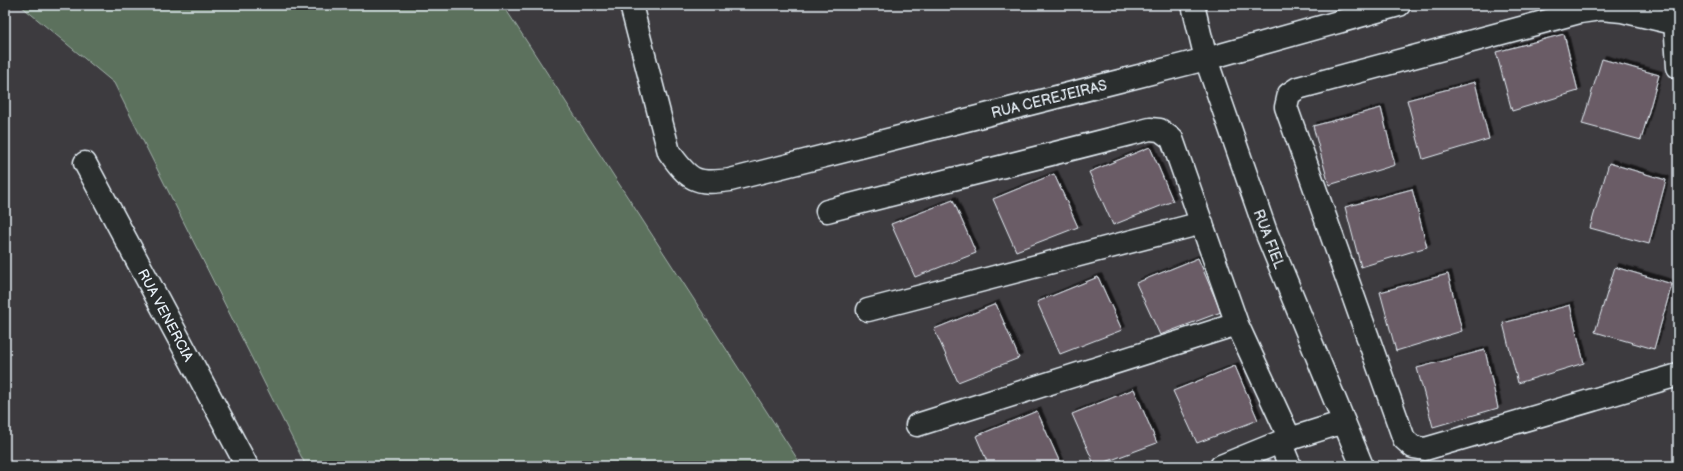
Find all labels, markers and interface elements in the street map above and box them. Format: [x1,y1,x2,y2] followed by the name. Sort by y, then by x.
[990,77,1109,122] street label: RUA CEREJEIRAS
[1249,207,1288,271] street label: RUA FIEL
[134,266,197,365] street label: RUA VENERCIA

